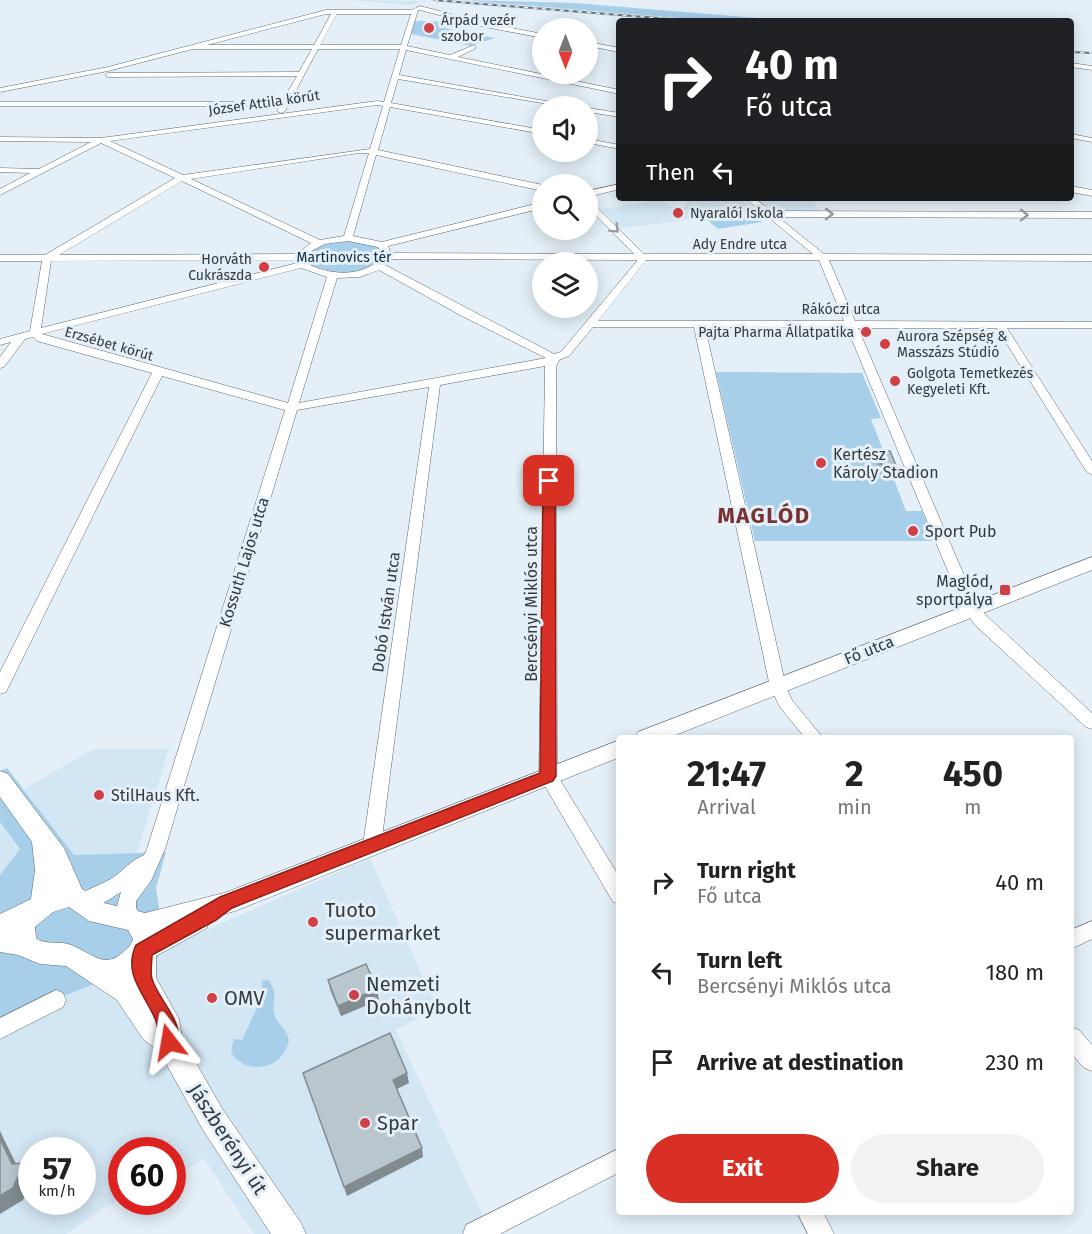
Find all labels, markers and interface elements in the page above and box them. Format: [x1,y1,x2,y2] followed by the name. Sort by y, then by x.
[441,11,516,45] place label: Árpád vezér szobor
[532,18,598,84] north arrow
[532,18,598,318] map controls
[422,21,436,35] marker: Árpád vezér szobor
[745,40,839,90] text: 40 m
[646,42,724,120] icon: right
[207,87,322,119] street label: József Attila körút
[745,91,833,123] text: Fő utca
[532,96,598,162] button: sound
[707,156,740,189] icon: left
[646,159,695,186] text: Then
[532,174,598,240] button: search
[690,205,784,222] place label: Nyaralói Iskola
[671,206,685,220] marker: Nyaralói Iskola
[824,208,833,220] one-way arrow
[1019,209,1028,221] one-way arrow
[608,222,619,233] one-way arrow
[693,236,787,253] street label: Ady Endre utca
[297,249,392,266] park label: Martinovics tér
[188,251,252,284] place label: Horváth Cukrászda
[532,252,598,318] button: layers
[257,260,271,274] marker: Horváth Cukrászda
[802,301,880,318] street label: Rákóczi utca
[63,323,156,365] street label: Erzsébet körút
[698,323,854,341] place label: Pajta Pharma Állatpatika
[859,325,873,339] marker: Pajta Pharma Állatpatika
[897,328,1007,361] place label: Aurora Szépség & Masszázs Stúdió
[878,337,892,351] marker: Aurora Szépség & Masszázs Stúdió
[907,365,1034,398] place label: Golgota Temetkezés Kegyeleti Kft.
[888,374,902,388] marker: Golgota Temetkezés Kegyeleti Kft.
[833,445,939,482] place label: Kertész Károly Stadion
[523,455,574,506] pin
[814,456,828,470] marker: Kertész Károly Stadion
[532,464,565,497] icon: arrive
[215,495,273,629] street label: Kossuth Lajos utca
[717,502,811,529] district label: MAGLÓD
[925,522,996,541] place label: Sport Pub
[906,524,920,538] marker: Sport Pub
[522,526,541,682] street label: Bercsényi Miklós utca
[368,550,404,674] street label: Dobó István utca
[916,572,993,609] place label: Maglód, sportpálya
[998,583,1012,597] marker: Maglód, sportpálya
[841,631,897,669] street label: Fő utca
[687,752,766,796] text: 21:47
[845,752,864,796] text: 2
[943,752,1003,796] text: 450
[111,786,200,805] place label: StilHaus Kft.
[92,788,106,802] marker: StilHaus Kft.
[697,795,756,819] text: Arrival
[837,795,872,819] text: min
[964,795,981,819] text: m
[697,857,796,884] text: Turn right
[646,866,679,899] icon: right
[995,869,1044,896] text: 40 m
[697,884,762,908] text: Fő utca
[325,898,441,945] place label: Tuoto supermarket
[306,915,320,929] marker: Tuoto supermarket
[697,947,782,974] text: Turn left
[646,956,679,989] icon: left
[985,959,1044,986] text: 180 m
[366,972,472,1019] place label: Nemzeti Dohánybolt
[697,974,892,998] text: Bercsényi Miklós utca
[224,986,264,1010] place label: OMV
[347,988,361,1002] marker: Nemzeti Dohánybolt
[205,991,219,1005] marker: OMV
[137,1010,201,1074] position arrow
[646,1046,679,1079] icon: arrive
[697,1049,904,1076] text: Arrive at destination
[985,1049,1044,1076] text: 230 m
[183,1079,273,1199] street label: Jászberényi út
[377,1111,418,1135] place label: Spar
[358,1116,372,1130] marker: Spar
[646,1134,839,1203] button: Exit
[851,1134,1044,1203] button: Share
[108,1137,186,1215] speed limit sign: 60
[42,1151,72,1187] text: 57
[38,1182,76,1200] text: km/h

